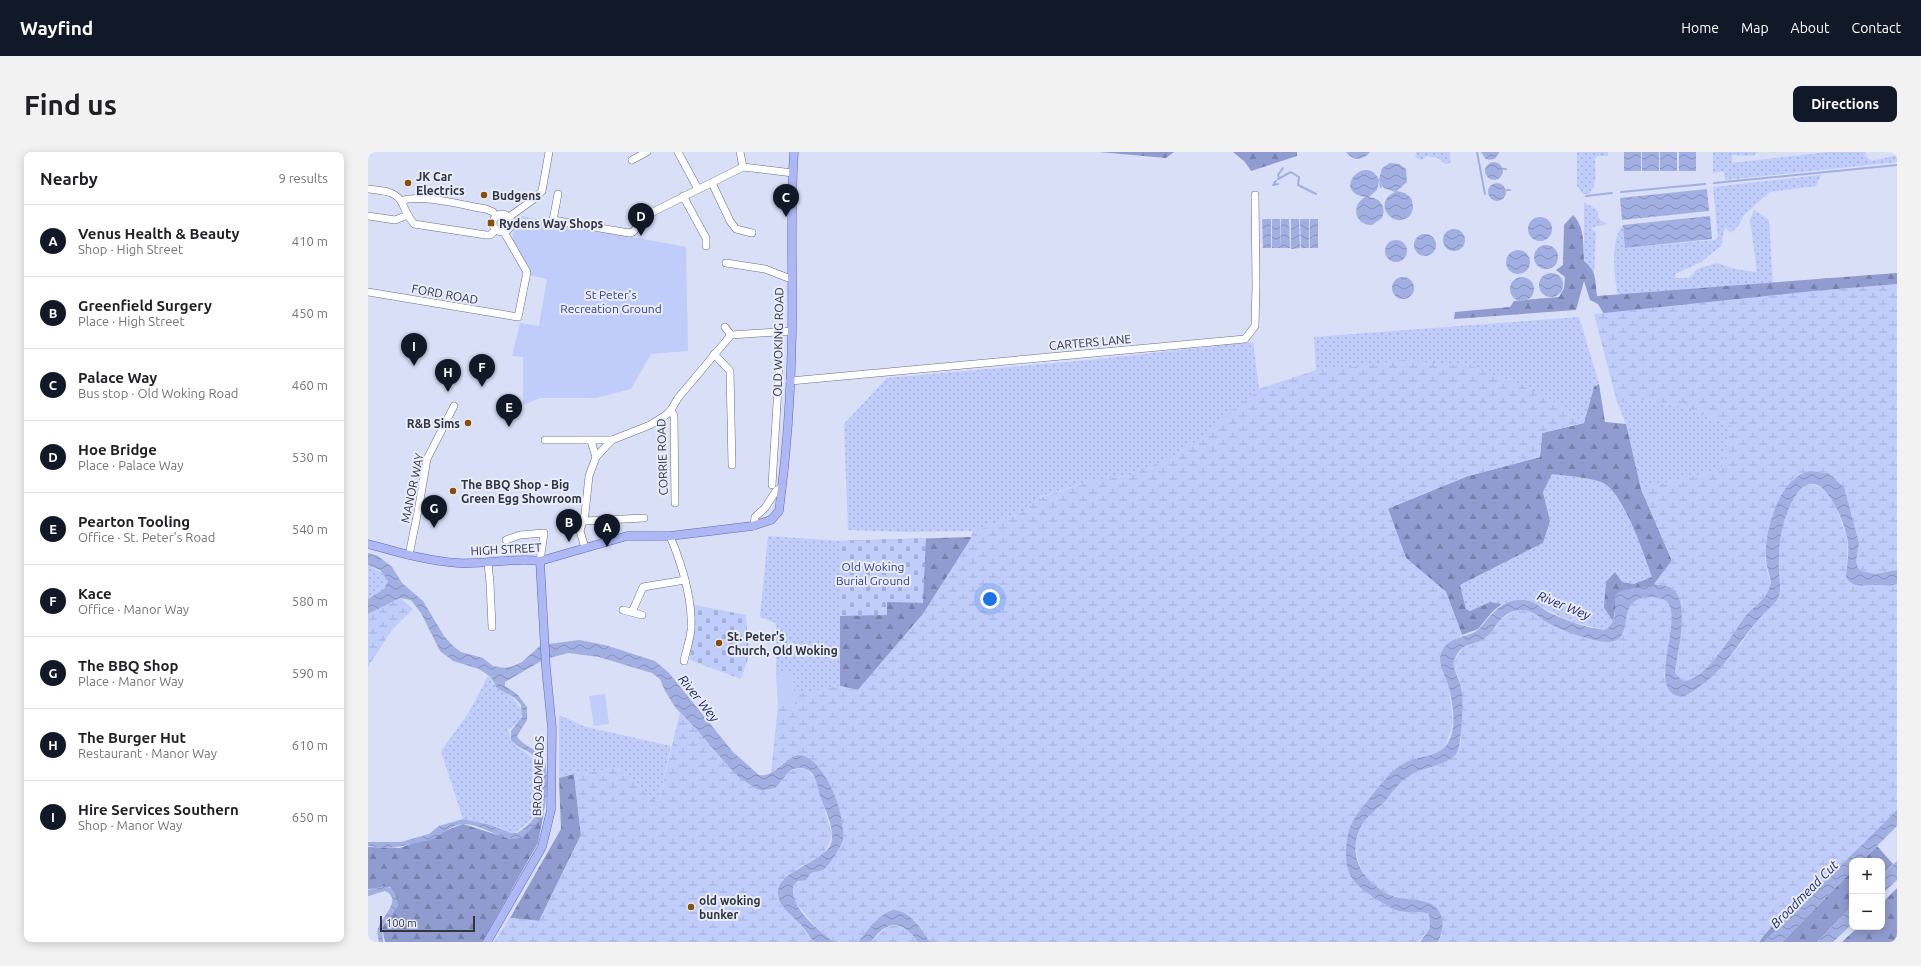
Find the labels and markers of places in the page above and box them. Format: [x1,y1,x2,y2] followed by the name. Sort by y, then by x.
[416,170,465,197] place label: JK Car Electrics
[403,178,413,188] marker: JK Car Electrics
[773,184,799,217] pin: C
[492,189,541,202] place label: Budgens
[479,190,489,200] marker: Budgens
[628,203,654,236] pin: D
[499,217,604,230] place label: Rydens Way Shops
[486,218,496,228] marker: Rydens Way Shops
[401,333,427,366] pin: I
[469,354,495,387] pin: F
[435,359,461,392] pin: H
[496,394,522,427] pin: E
[407,417,460,430] place label: R&B Sims
[463,418,473,428] marker: R&B Sims
[461,478,582,505] place label: The BBQ Shop - Big Green Egg Showroom
[448,486,458,496] marker: The BBQ Shop - Big Green Egg Showroom
[421,495,447,528] pin: G
[556,509,582,542] pin: B
[594,514,620,547] pin: A
[727,630,838,657] place label: St. Peter's Church, Old Woking
[714,638,724,648] marker: St. Peter's Church, Old Woking
[699,894,761,921] place label: old woking bunker
[686,902,696,912] marker: old woking bunker

